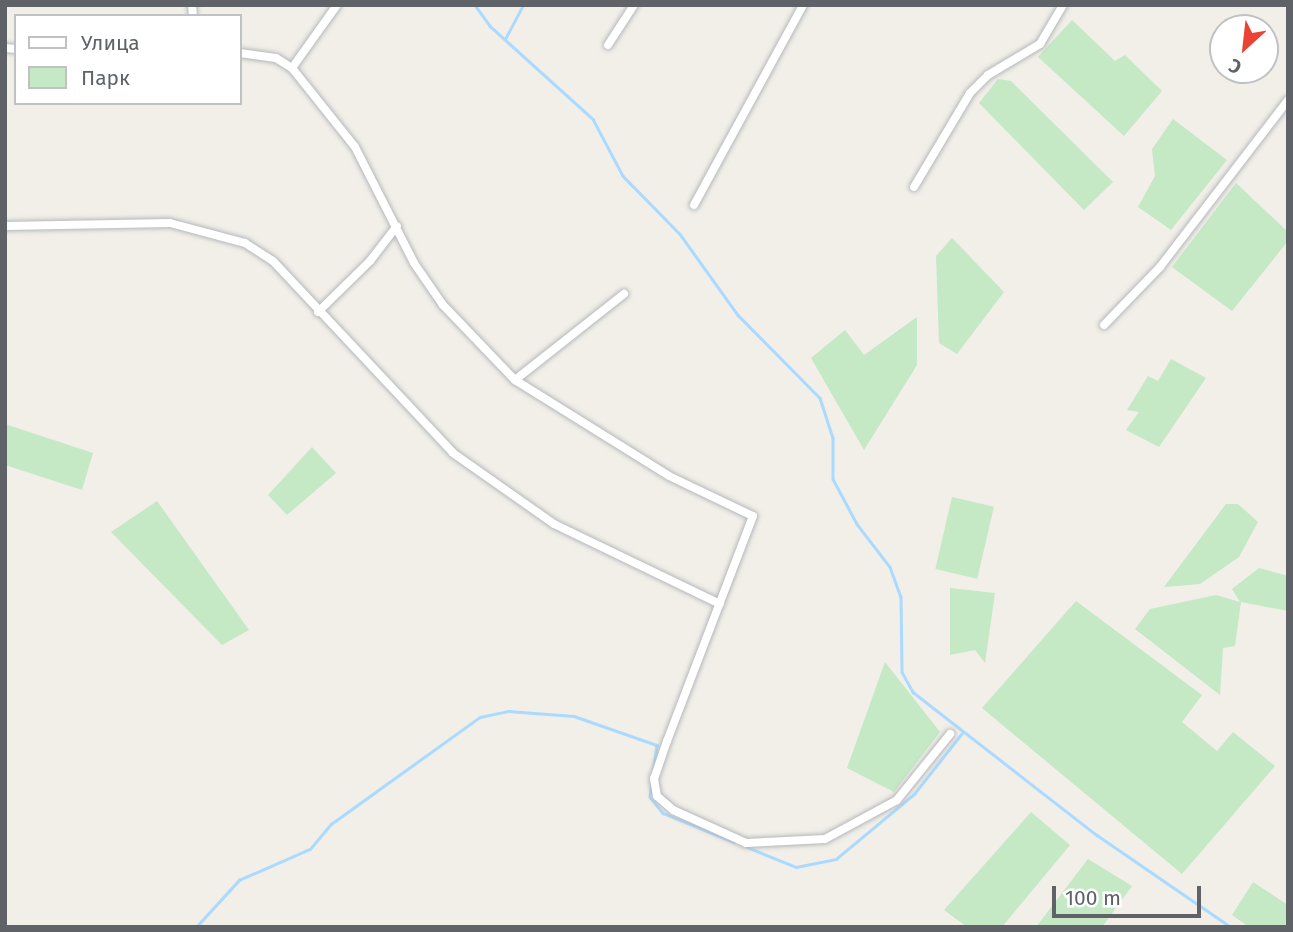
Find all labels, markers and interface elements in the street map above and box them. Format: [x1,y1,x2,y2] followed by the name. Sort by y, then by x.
[14,14,242,105] legend
[1209,14,1279,84] north arrow
[81,30,140,56] text: Улица
[1225,54,1245,79] text: С
[81,65,130,91] text: Парк
[1055,872,1204,916] scale bar
[1065,885,1121,911] text: 100 m

